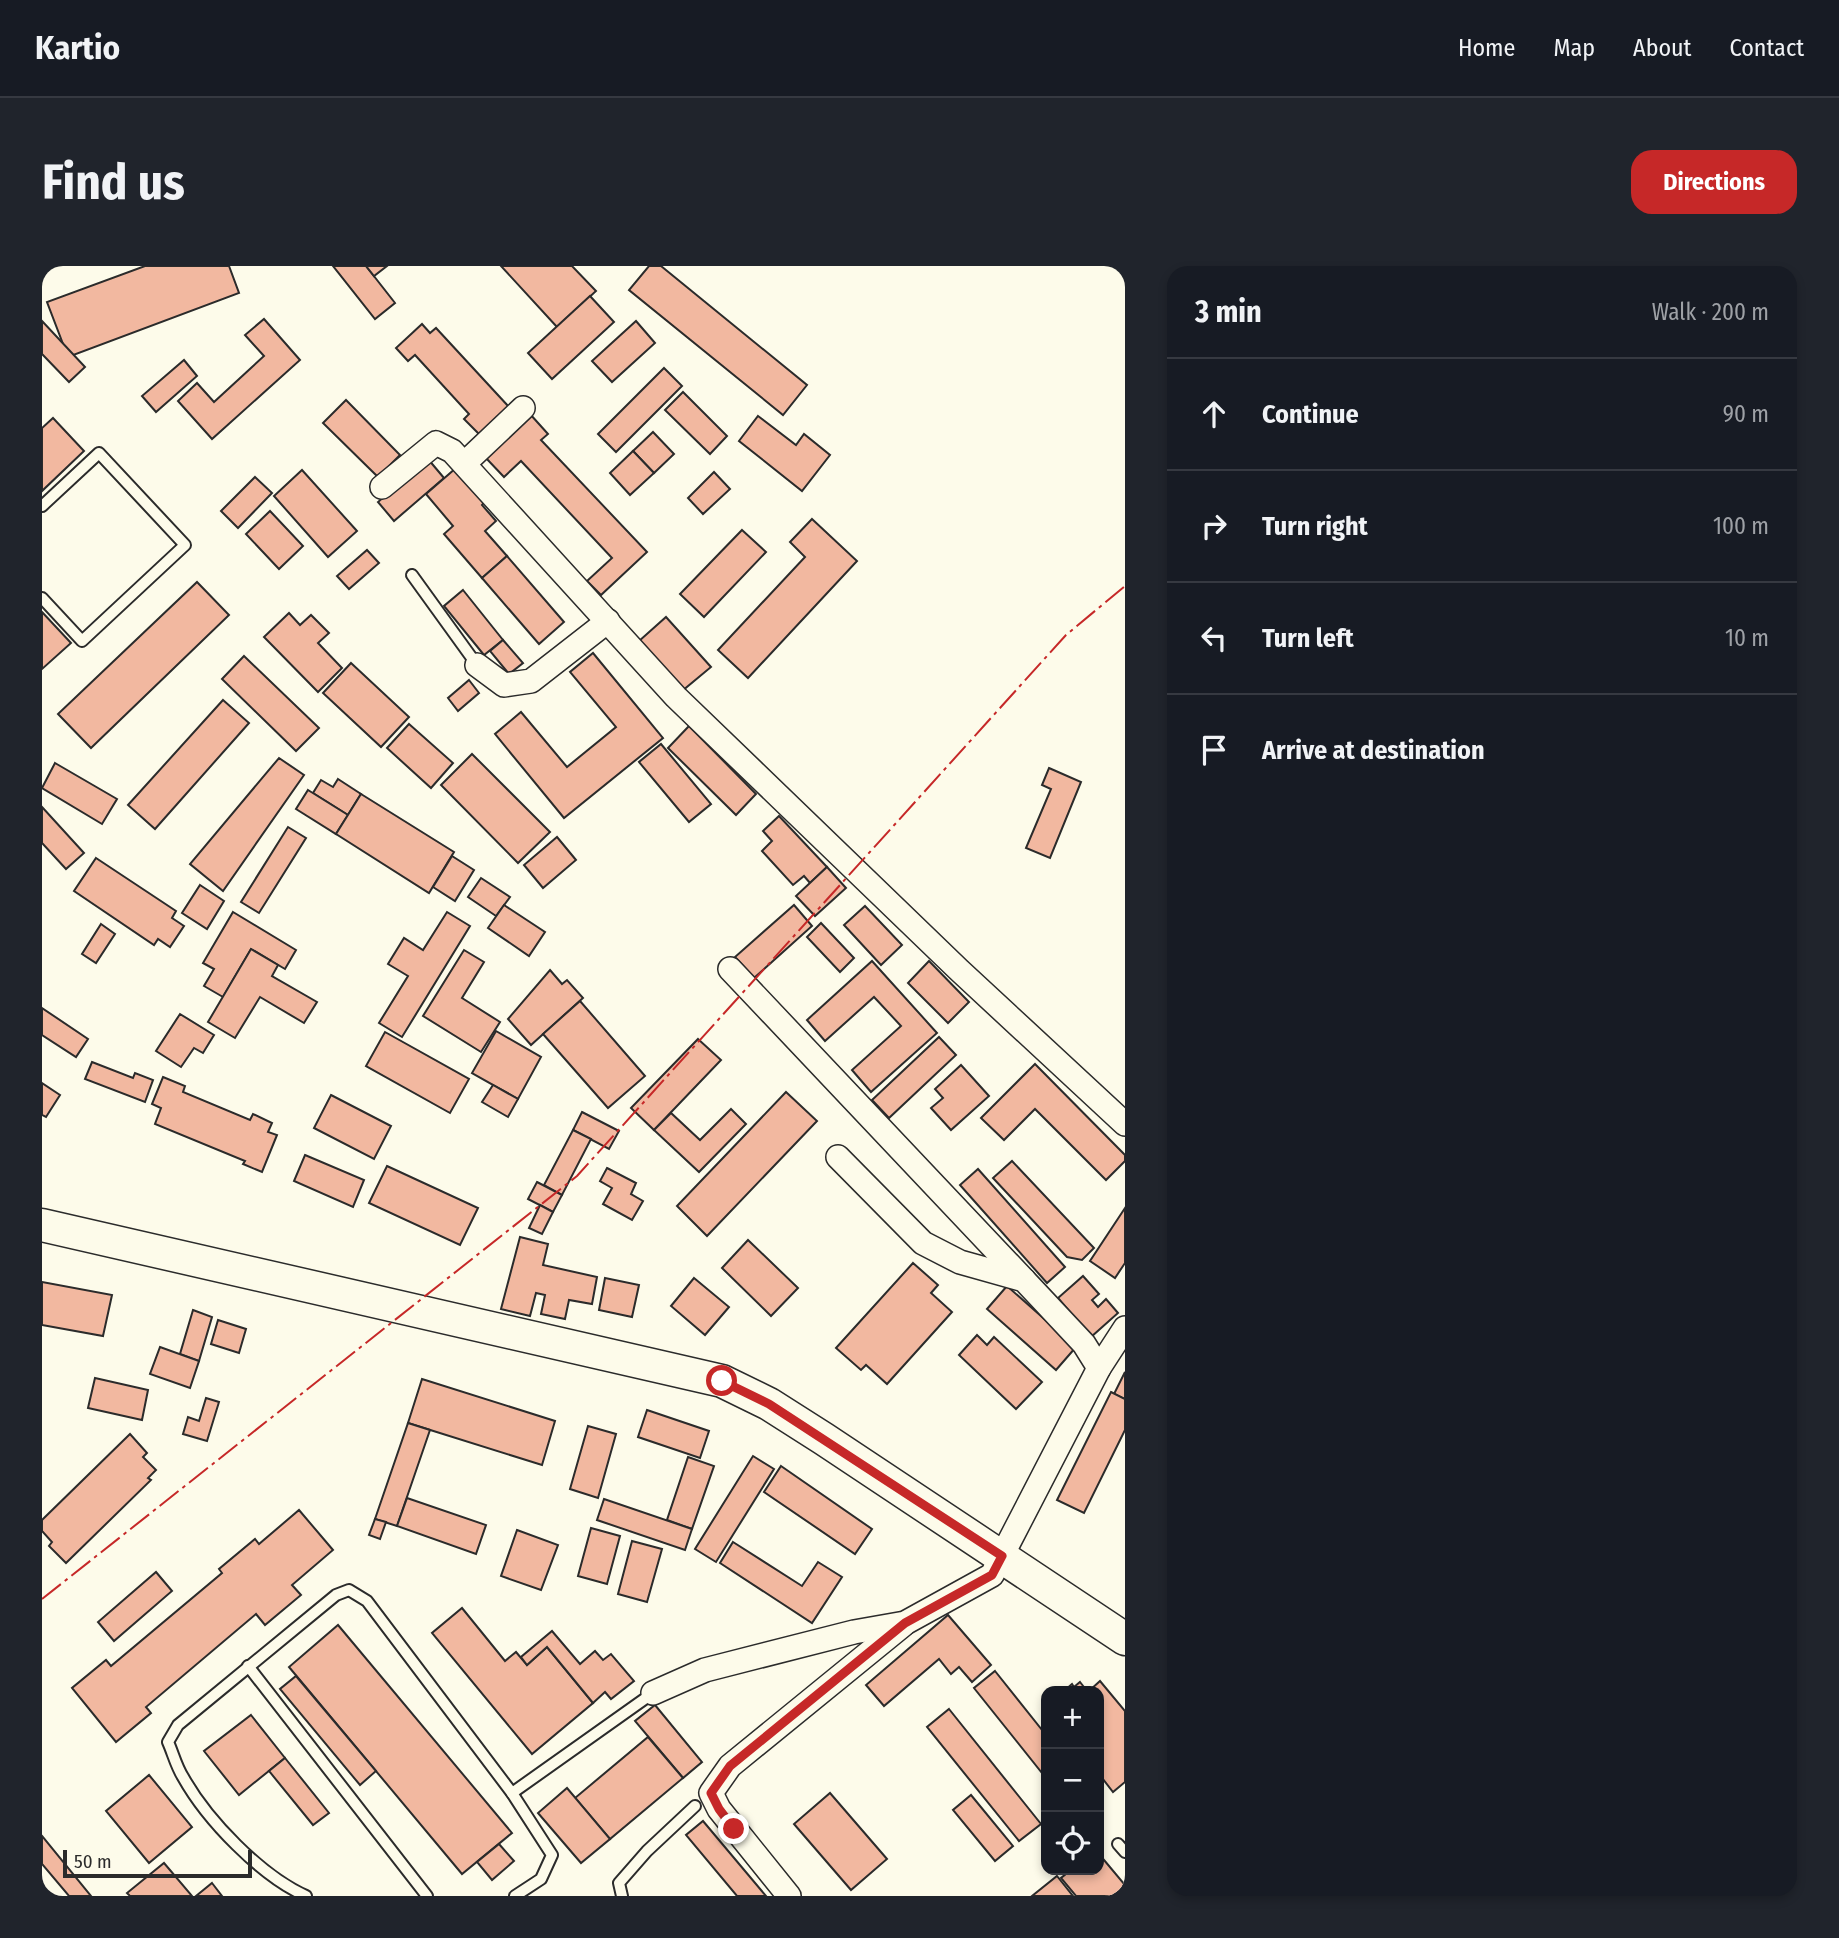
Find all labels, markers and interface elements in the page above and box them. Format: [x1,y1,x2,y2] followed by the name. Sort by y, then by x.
[35,28,120,68] text: Kartio
[1458,34,1515,62] text: Home
[1553,34,1595,62] text: Map
[1633,34,1691,62] text: About
[1729,34,1804,62] text: Contact
[1631,150,1797,214] button: Directions
[42,153,185,212] text: Find us
[1195,294,1262,330] text: 3 min
[1652,298,1769,326] text: Walk · 200 m
[1195,395,1233,433] icon: ahead
[1262,399,1359,430] text: Continue
[1723,400,1769,428] text: 90 m
[1195,507,1233,545] icon: right
[1262,511,1368,542] text: Turn right
[1713,512,1769,540] text: 100 m
[1195,619,1233,657] icon: left
[1262,623,1354,654] text: Turn left
[1725,624,1769,652] text: 10 m
[1195,731,1233,769] icon: arrive
[1262,735,1485,766] text: Arrive at destination
[706,1365,737,1396] route start
[1041,1686,1104,1875] map controls
[1041,1686,1104,1749] button: +
[1041,1749,1104,1812] button: −
[1041,1812,1104,1875] button: locate
[718,1813,749,1844] route end
[63,1847,252,1879] scale bar
[74,1850,112,1873] text: 50 m

